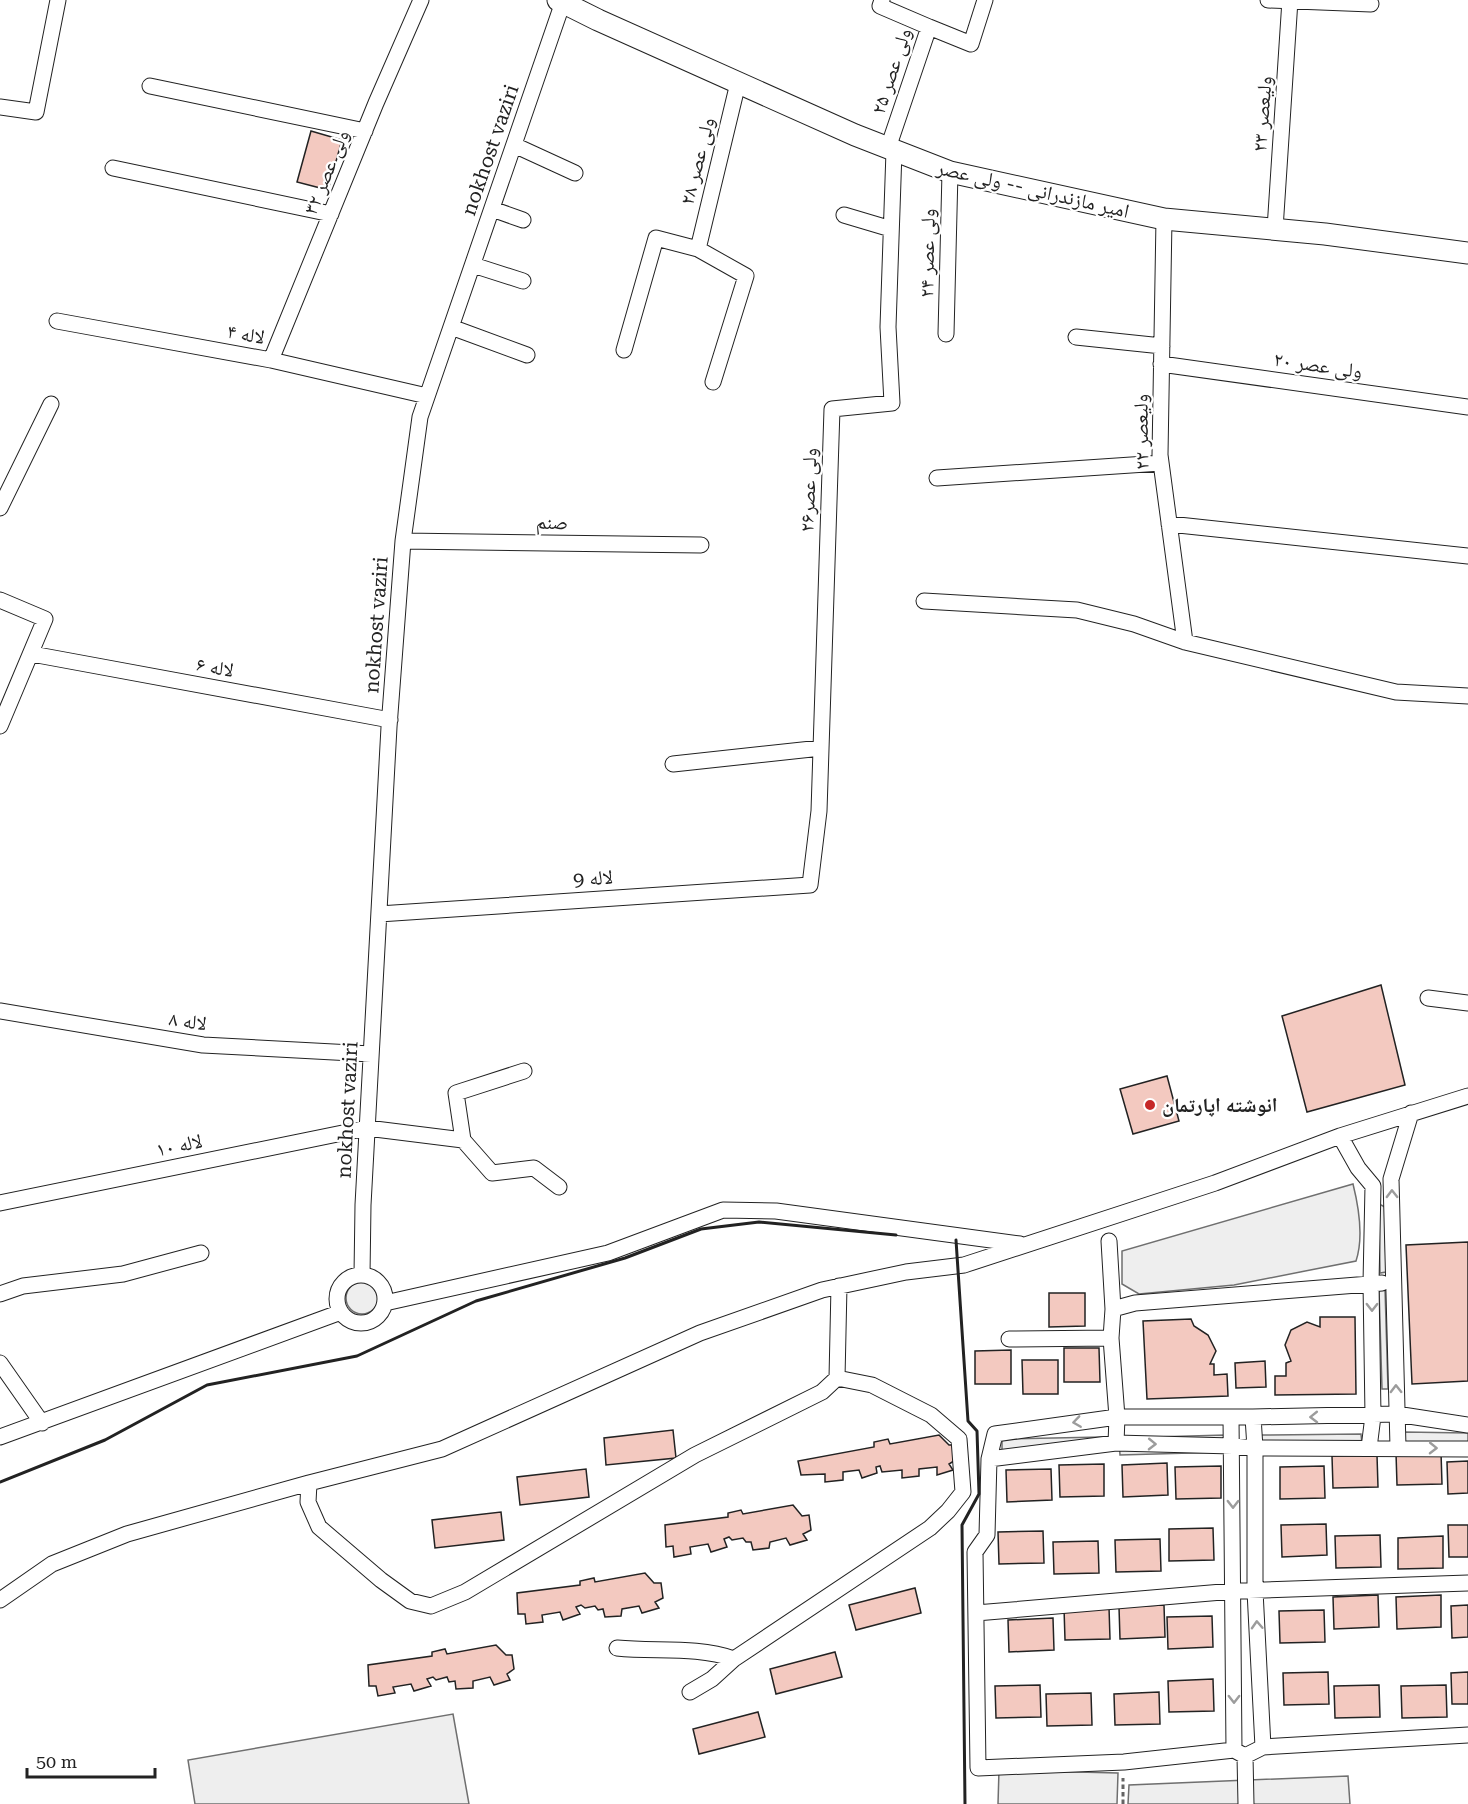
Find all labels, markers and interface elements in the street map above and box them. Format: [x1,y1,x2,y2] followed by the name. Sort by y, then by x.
[866,25,916,117] street label: ولی عصر ۲۵
[1247,75,1277,153] street label: ولیعصر ۲۳
[456,81,524,219] street label: nokhost vaziri
[675,115,719,207] street label: ولی عصر ۲۸
[298,126,354,218] street label: ولی عصر ۳۲
[933,155,1132,223] street label: امیر مازندرانی -- ولی عصر
[914,208,940,298] street label: ولی عصر ۲۴
[225,319,267,349] street label: لاله ۴
[1272,347,1364,383] street label: ولی عصر ۲۰
[1128,394,1154,470] street label: ولیعصر ۲۲
[795,448,821,532] street label: ولی عصر۲۶
[536,510,568,536] street label: صنم
[359,556,393,694] street label: nokhost vaziri
[194,652,236,682] street label: لاله ۶
[572,865,614,891] street label: لاله 9
[168,1006,208,1036] street label: لاله ۸
[331,1041,363,1179] street label: nokhost vaziri
[1162,1093,1277,1117] place label: انوشته اپارتمان
[1143,1098,1157,1112] marker: انوشته اپارتمان
[154,1128,204,1162] street label: لاله ۱۰
[1385,1189,1398,1198] one-way arrow
[1366,1303,1378,1312] one-way arrow
[1390,1384,1402,1393] one-way arrow
[1310,1411,1319,1423] one-way arrow
[1073,1416,1082,1428] one-way arrow
[1147,1438,1156,1450] one-way arrow
[1428,1442,1437,1454] one-way arrow
[1227,1500,1239,1509] one-way arrow
[1250,1621,1263,1630] one-way arrow
[1228,1695,1240,1704] one-way arrow
[27,1741,154,1779] scale bar
[36,1751,77,1772] text: 50 m

